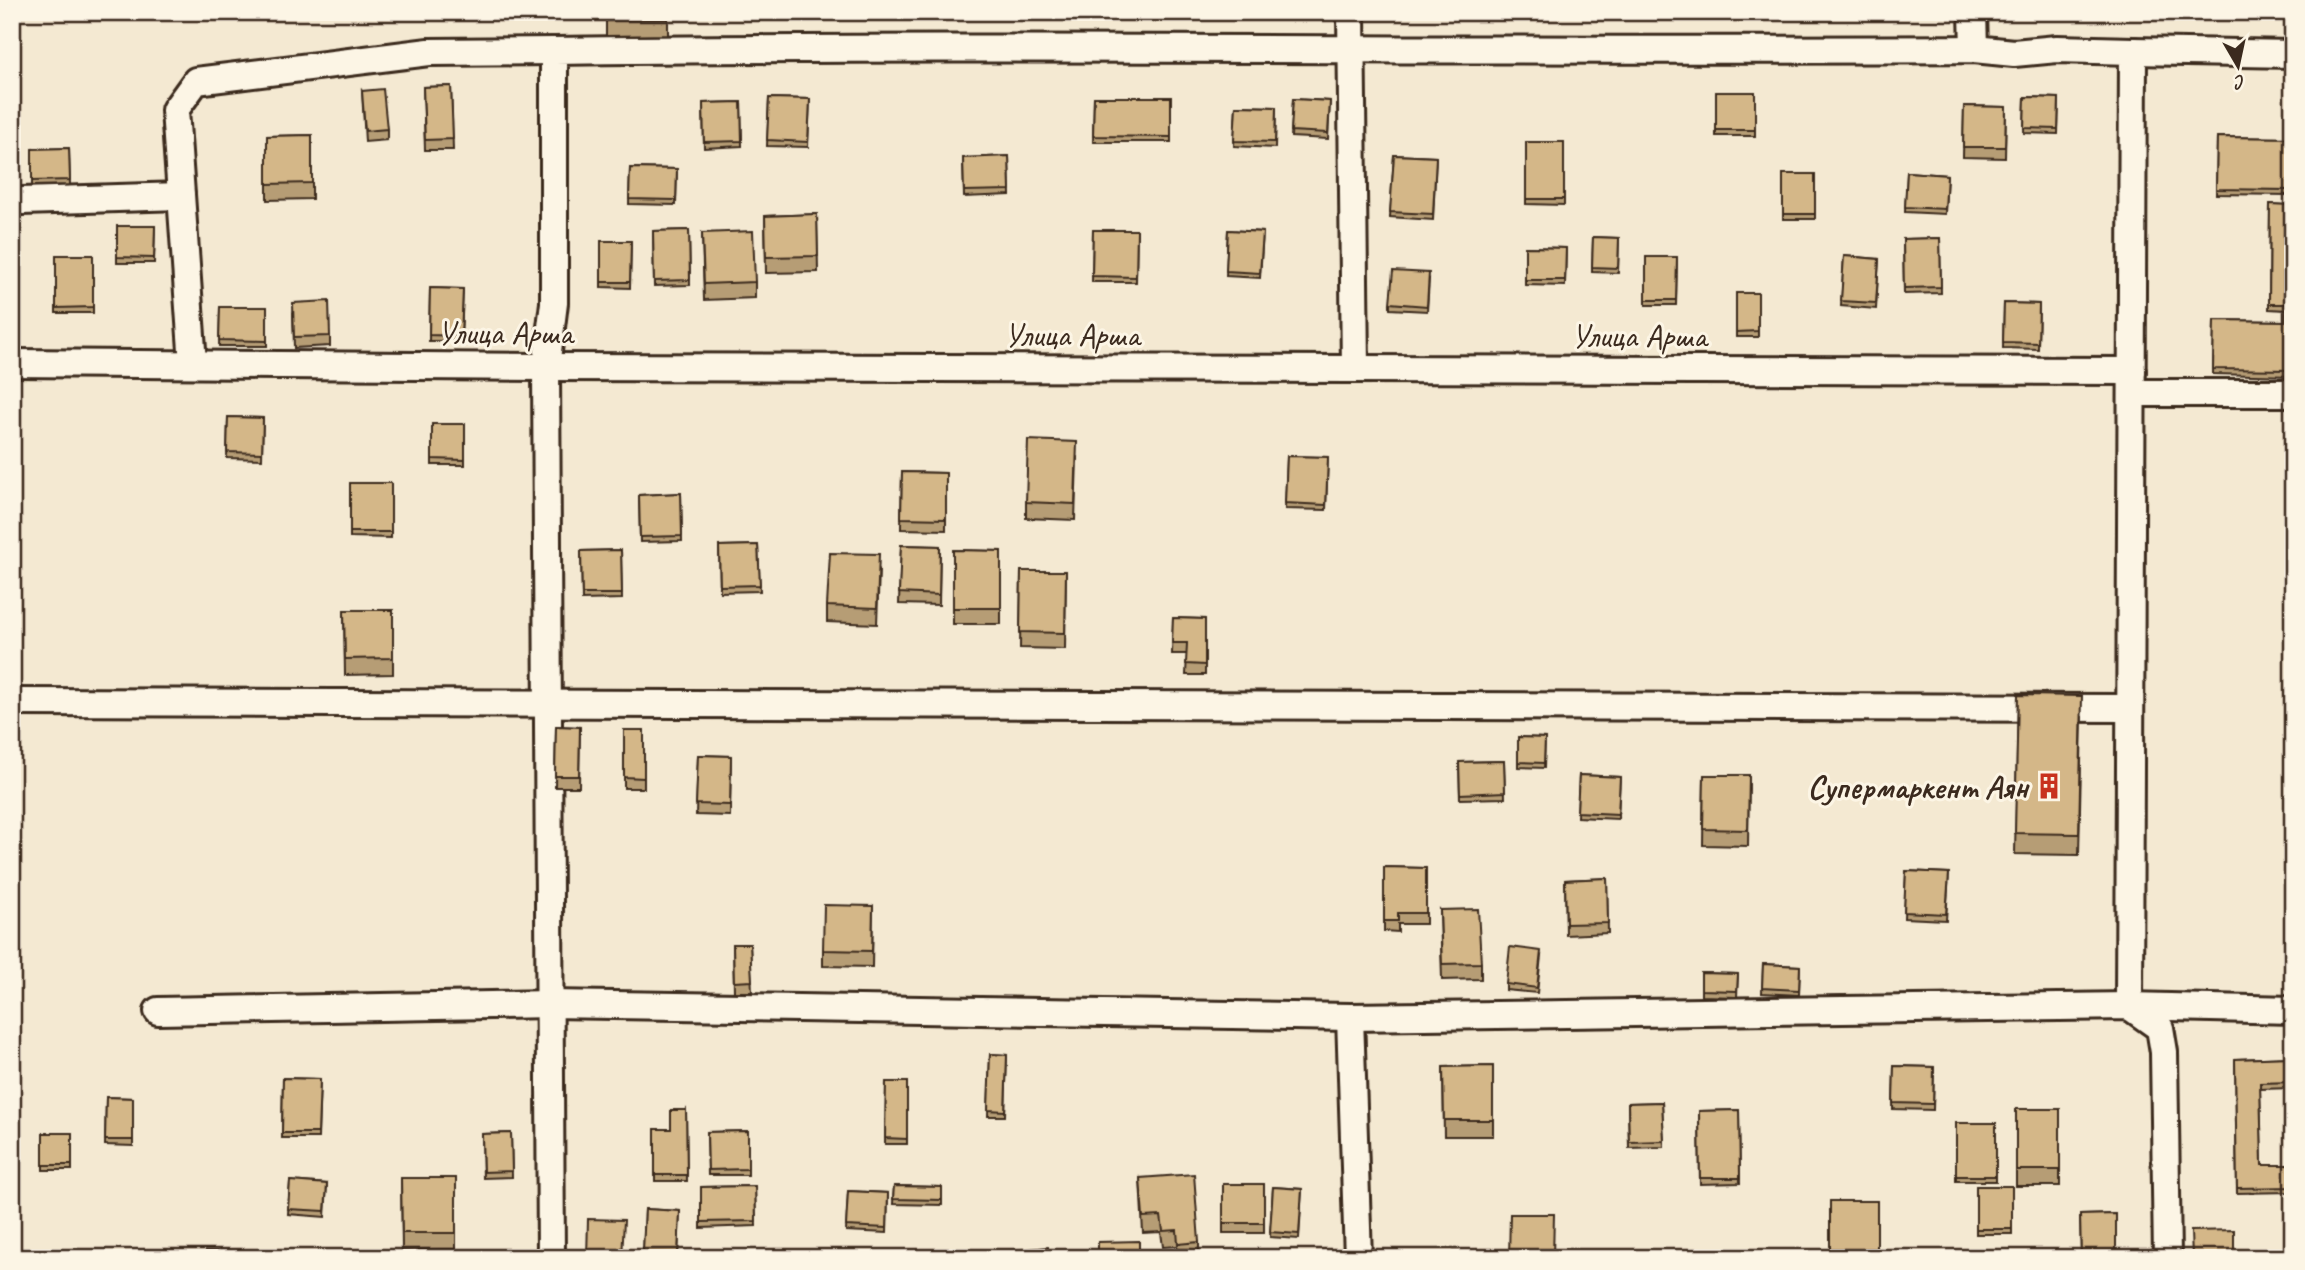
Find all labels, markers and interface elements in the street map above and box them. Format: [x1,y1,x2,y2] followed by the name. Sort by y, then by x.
[2204,32,2274,102] north arrow
[2231,69,2247,95] text: С
[437,312,575,354] street label: Улица Арша
[1004,314,1142,356] street label: Улица Арша
[1571,315,1709,357] street label: Улица Арша
[1807,766,2030,808] place label: Супермаркент Аян
[2034,771,2064,801] building icon: Супермаркент Аян

